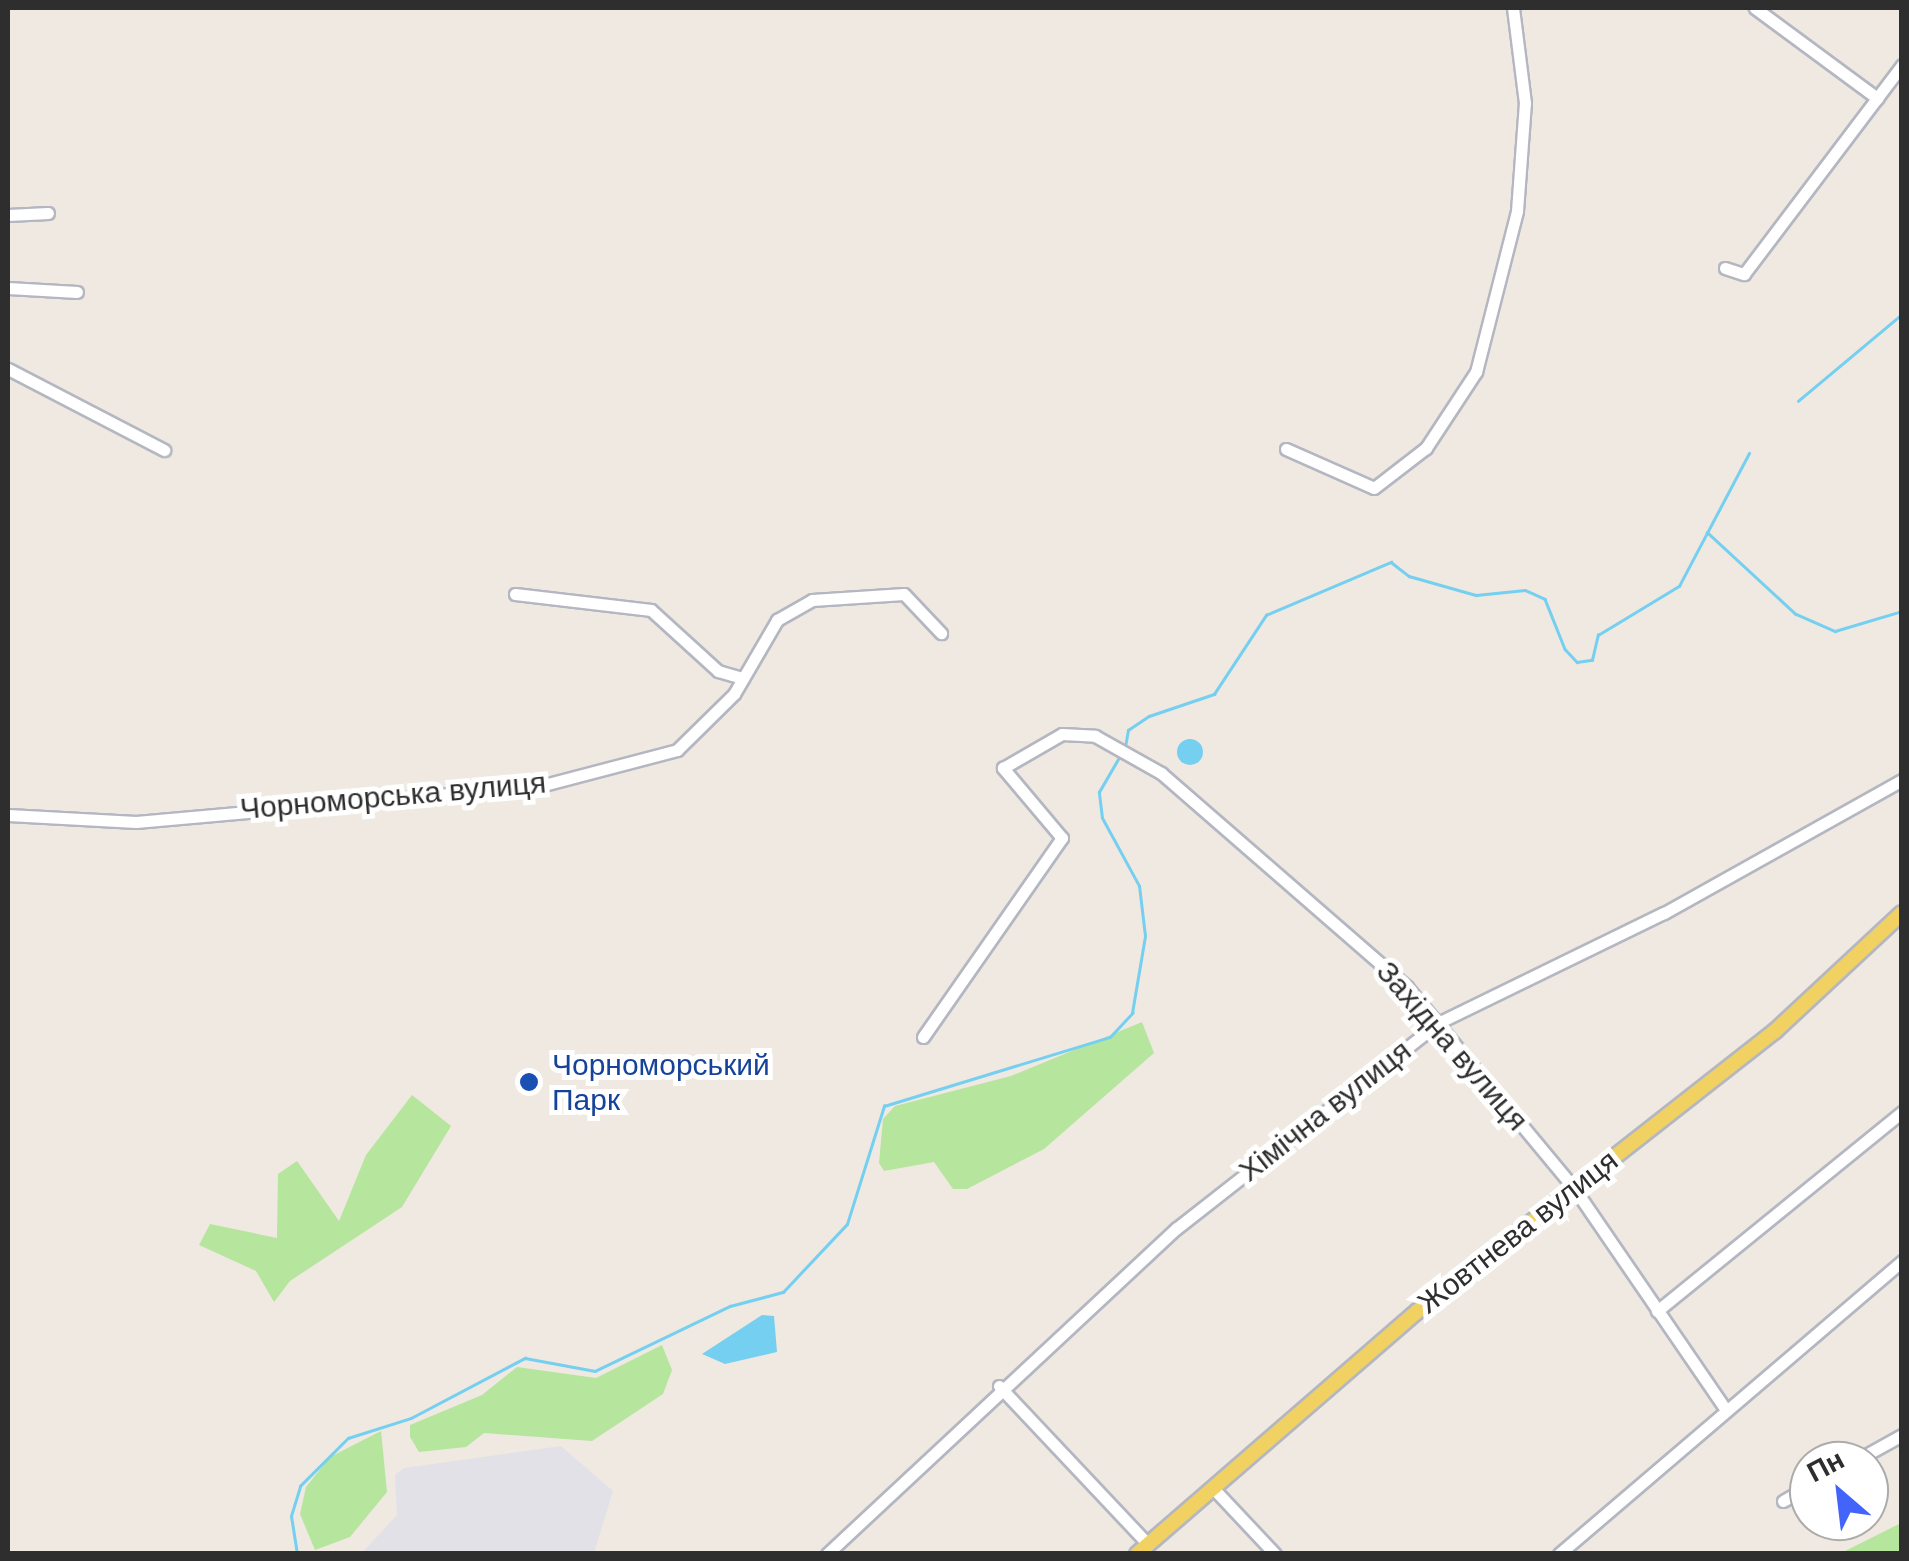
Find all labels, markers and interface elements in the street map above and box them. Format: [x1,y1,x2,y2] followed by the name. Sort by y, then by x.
[239,765,547,827] street label: Чорноморська вулиця
[1369,954,1535,1138] street label: Західна вулиця
[1232,1033,1418,1189] street label: Хімічна вулиця
[552,1047,770,1118] place label: Чорноморський Парк
[516,1069,542,1095] marker: Чорноморський Парк
[1411,1143,1625,1321] street label: Жовтнева вулиця
[1789,1441,1889,1541] north arrow
[1801,1441,1851,1491] text: Пн

